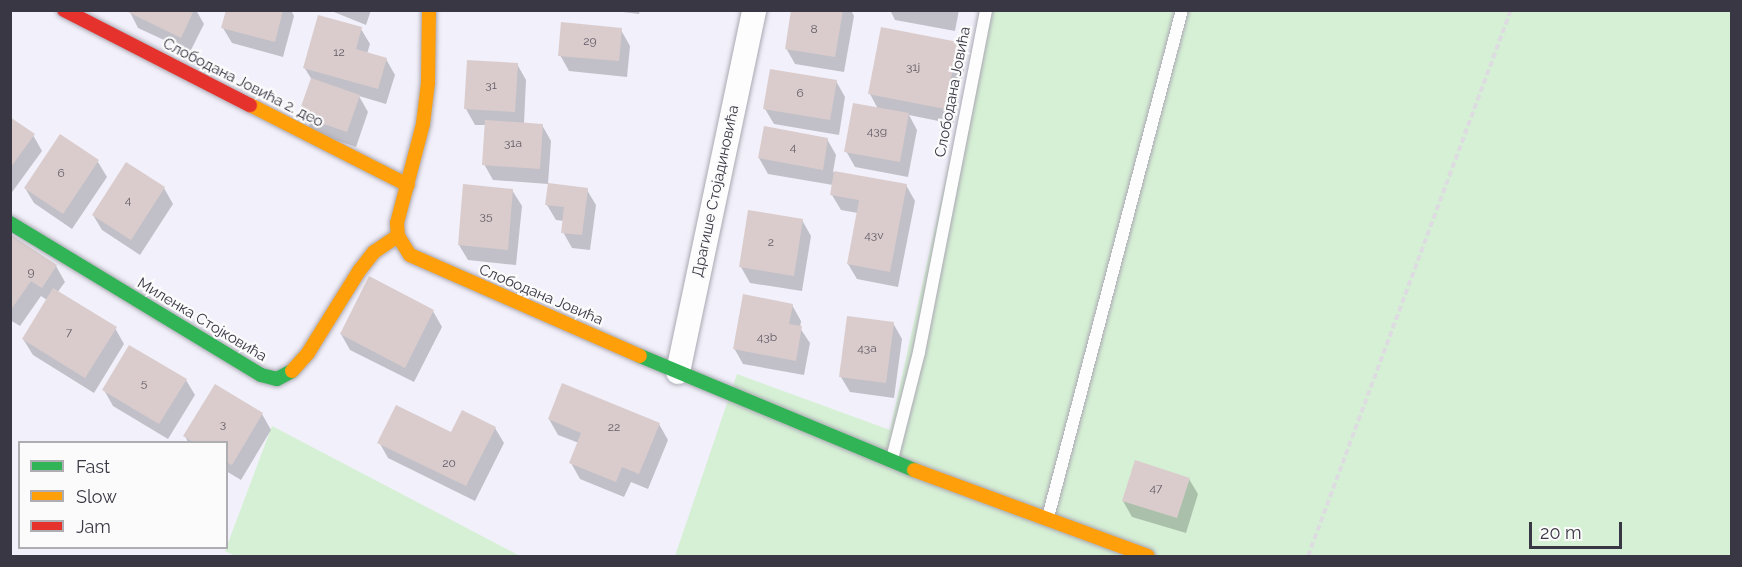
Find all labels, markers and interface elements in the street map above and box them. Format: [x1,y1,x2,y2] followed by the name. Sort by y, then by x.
[810,23,818,37] house number: 8
[931,25,975,159] street label: Слободана Јовића
[160,35,326,131] street label: Слободана Јовића 2. део
[583,35,597,49] house number: 29
[333,46,345,60] house number: 12
[906,61,920,75] house number: 31j
[485,79,497,93] house number: 31
[796,87,804,101] house number: 6
[689,103,743,279] street label: Драгише Стојадиновића
[867,125,887,139] house number: 43g
[504,137,522,151] house number: 31a
[790,141,796,155] house number: 4
[57,167,65,181] house number: 6
[125,194,131,208] house number: 4
[480,210,492,224] house number: 35
[864,229,884,243] house number: 43v
[768,236,774,250] house number: 2
[476,261,606,329] street label: Слободана Јовића
[27,266,35,280] house number: 9
[134,274,270,366] street label: Миленка Стојковића
[66,326,72,340] house number: 7
[757,331,777,345] house number: 43b
[857,342,877,356] house number: 43a
[141,377,147,391] house number: 5
[220,418,226,432] house number: 3
[608,421,620,435] house number: 22
[18,441,228,549] legend
[76,456,110,477] text: Fast
[442,457,456,471] house number: 20
[1150,482,1162,496] house number: 47
[76,486,117,507] text: Slow
[1532,510,1625,548] scale bar
[76,516,111,537] text: Jam
[1540,522,1582,543] text: 20 m

